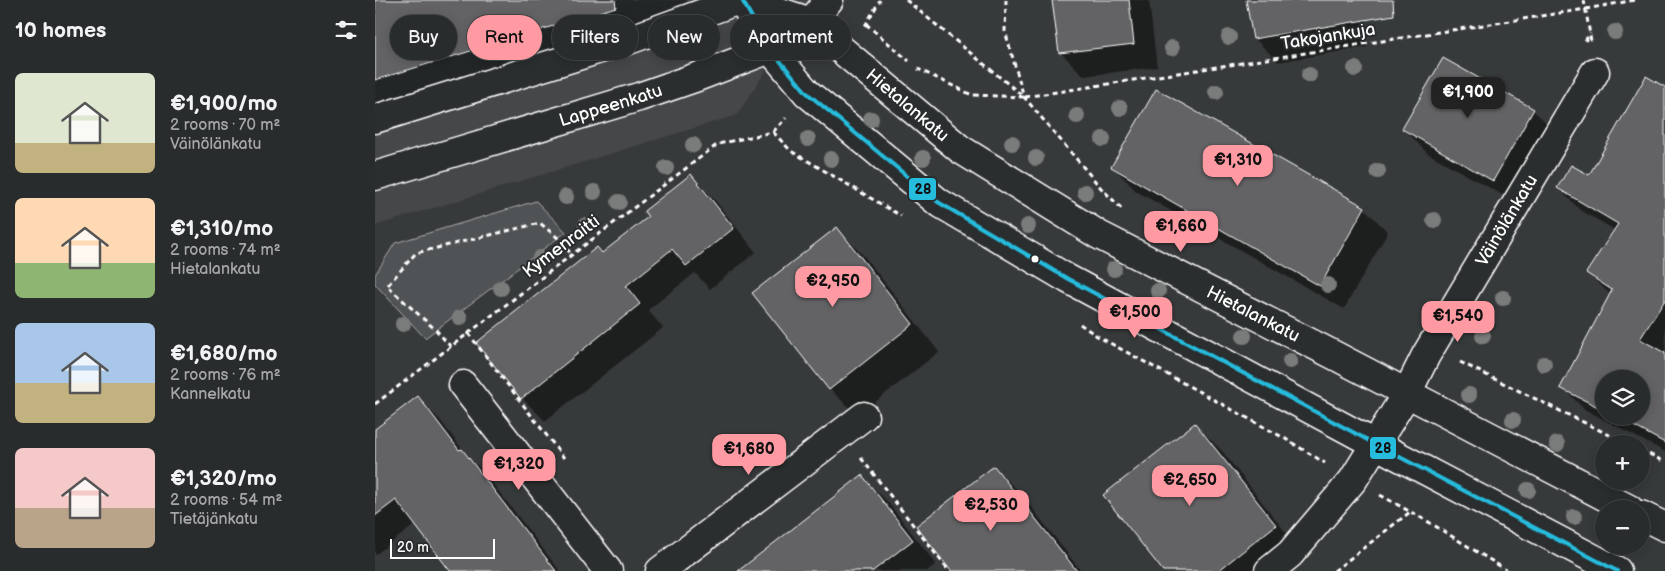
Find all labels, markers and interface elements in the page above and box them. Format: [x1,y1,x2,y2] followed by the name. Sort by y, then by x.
[390,15,457,60] chip: Buy
[467,15,542,60] chip: Rent
[552,15,638,60] chip: Filters
[648,15,720,60] chip: New
[730,15,851,60] chip: Apartment
[332,16,360,44] icon: filters
[15,18,106,43] text: 10 homes
[1279,19,1377,54] street label: Takojankuja
[862,65,953,146] street label: Hietalankatu
[1427,76,1509,119] pin: €1,900
[557,80,665,131] street label: Lappeenkatu
[1442,83,1494,102] text: €1,900
[170,91,278,116] text: €1,900/mo
[55,93,115,153] icon: home
[170,116,280,135] text: 2 rooms · 70 m²
[170,135,261,154] text: Väinölänkatu
[1197,144,1279,187] pin: €1,310
[1214,151,1262,170] text: €1,310
[1471,171,1542,270] street label: Väinölänkatu
[908,177,937,201] line badge: 28
[915,181,931,198] text: 28
[1140,210,1222,253] pin: €1,660
[519,211,604,282] street label: Kymenraitti
[170,216,273,241] text: €1,310/mo
[1155,217,1207,236] text: €1,660
[55,218,115,278] icon: home
[170,241,281,260] text: 2 rooms · 74 m²
[1030,254,1040,264] unlabelled marker
[170,260,260,279] text: Hietalankatu
[792,266,874,308] pin: €2,950
[806,272,860,291] text: €2,950
[1203,282,1303,347] street label: Hietalankatu
[1094,296,1176,339] pin: €1,500
[1417,300,1499,343] pin: €1,540
[1109,303,1161,322] text: €1,500
[1433,307,1483,326] text: €1,540
[170,341,277,366] text: €1,680/mo
[55,343,115,403] icon: home
[170,366,281,385] text: 2 rooms · 76 m²
[1595,370,1650,555] map controls
[1595,370,1650,425] button: layers
[170,385,251,404] text: Kannelkatu
[708,434,790,476] pin: €1,680
[1595,435,1650,490] button: +
[1369,436,1397,460] line badge: 28
[723,440,775,459] text: €1,680
[1375,440,1391,457] text: 28
[478,448,560,491] pin: €1,320
[494,455,544,474] text: €1,320
[1149,464,1231,507] pin: €2,650
[170,466,277,491] text: €1,320/mo
[55,468,115,528] icon: home
[1163,471,1217,490] text: €2,650
[950,490,1032,532] pin: €2,530
[170,491,282,510] text: 2 rooms · 54 m²
[964,496,1018,515] text: €2,530
[1595,500,1650,555] button: −
[170,510,258,529] text: Tietäjänkatu
[390,536,495,559] scale bar
[397,539,429,556] text: 20 m

